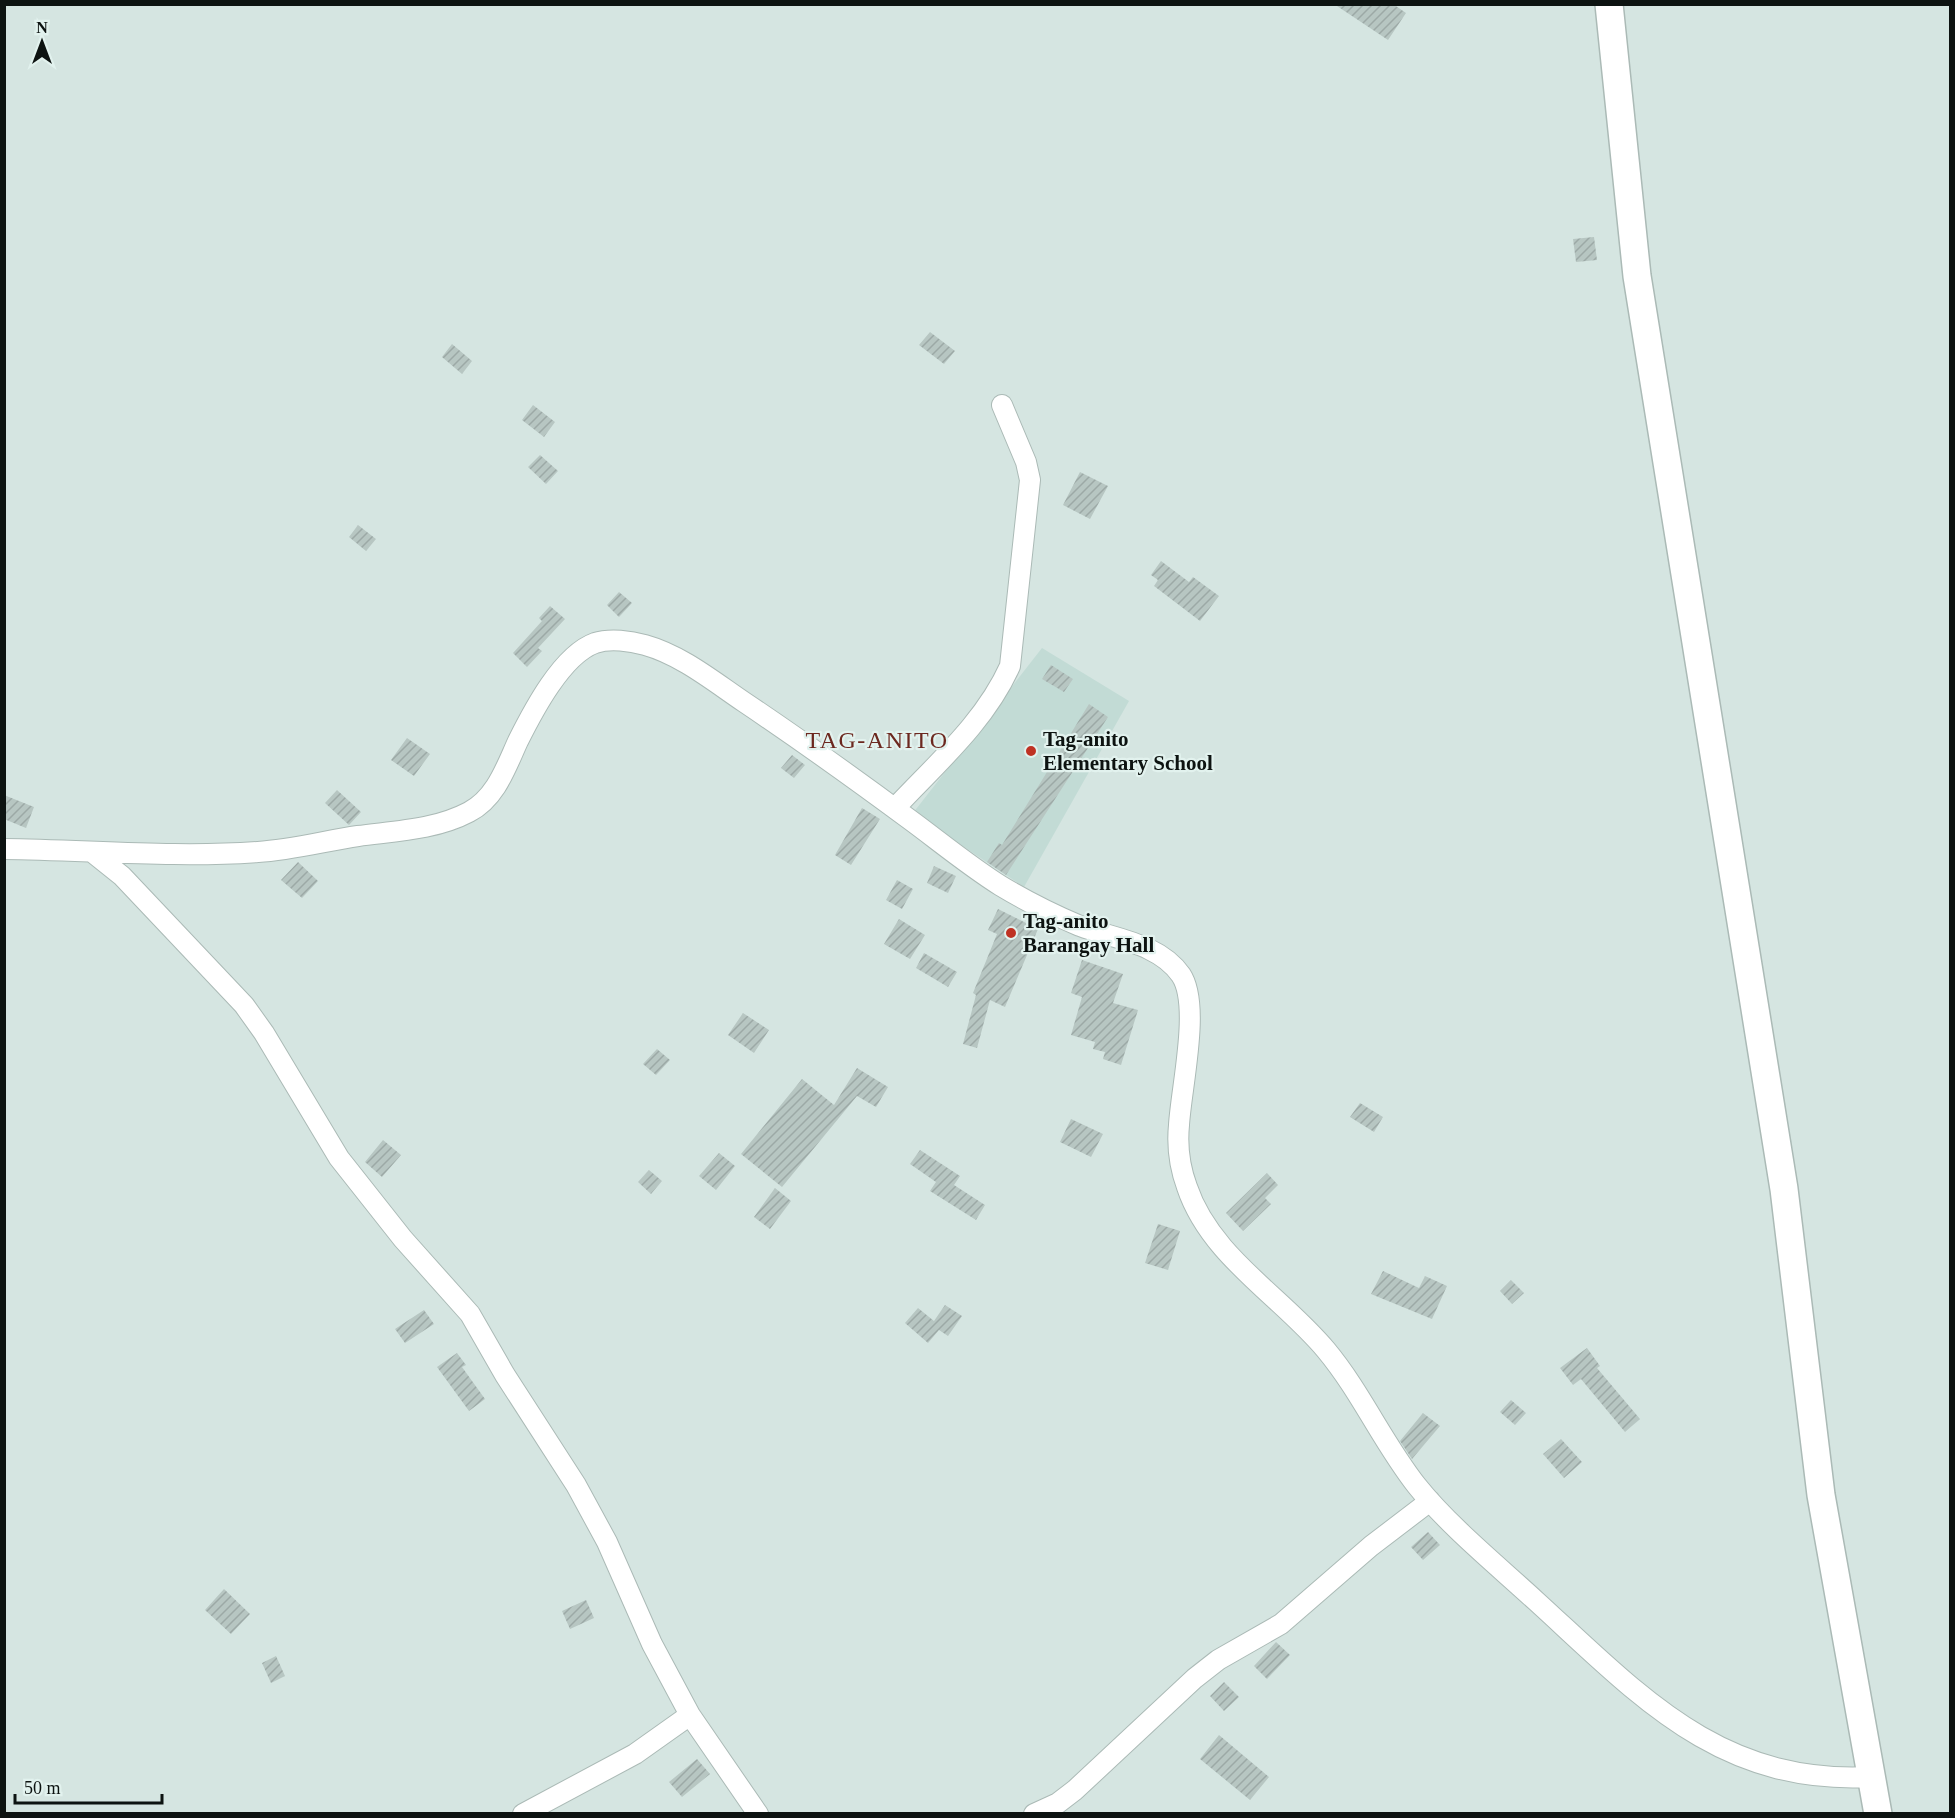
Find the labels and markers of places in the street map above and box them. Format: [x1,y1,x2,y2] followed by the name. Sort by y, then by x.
[1043,727,1213,775] place label: Tag-anito Elementary School
[1024,744,1038,758] marker: Tag-anito Elementary School
[1023,909,1154,957] place label: Tag-anito Barangay Hall
[1004,926,1018,940] marker: Tag-anito Barangay Hall

